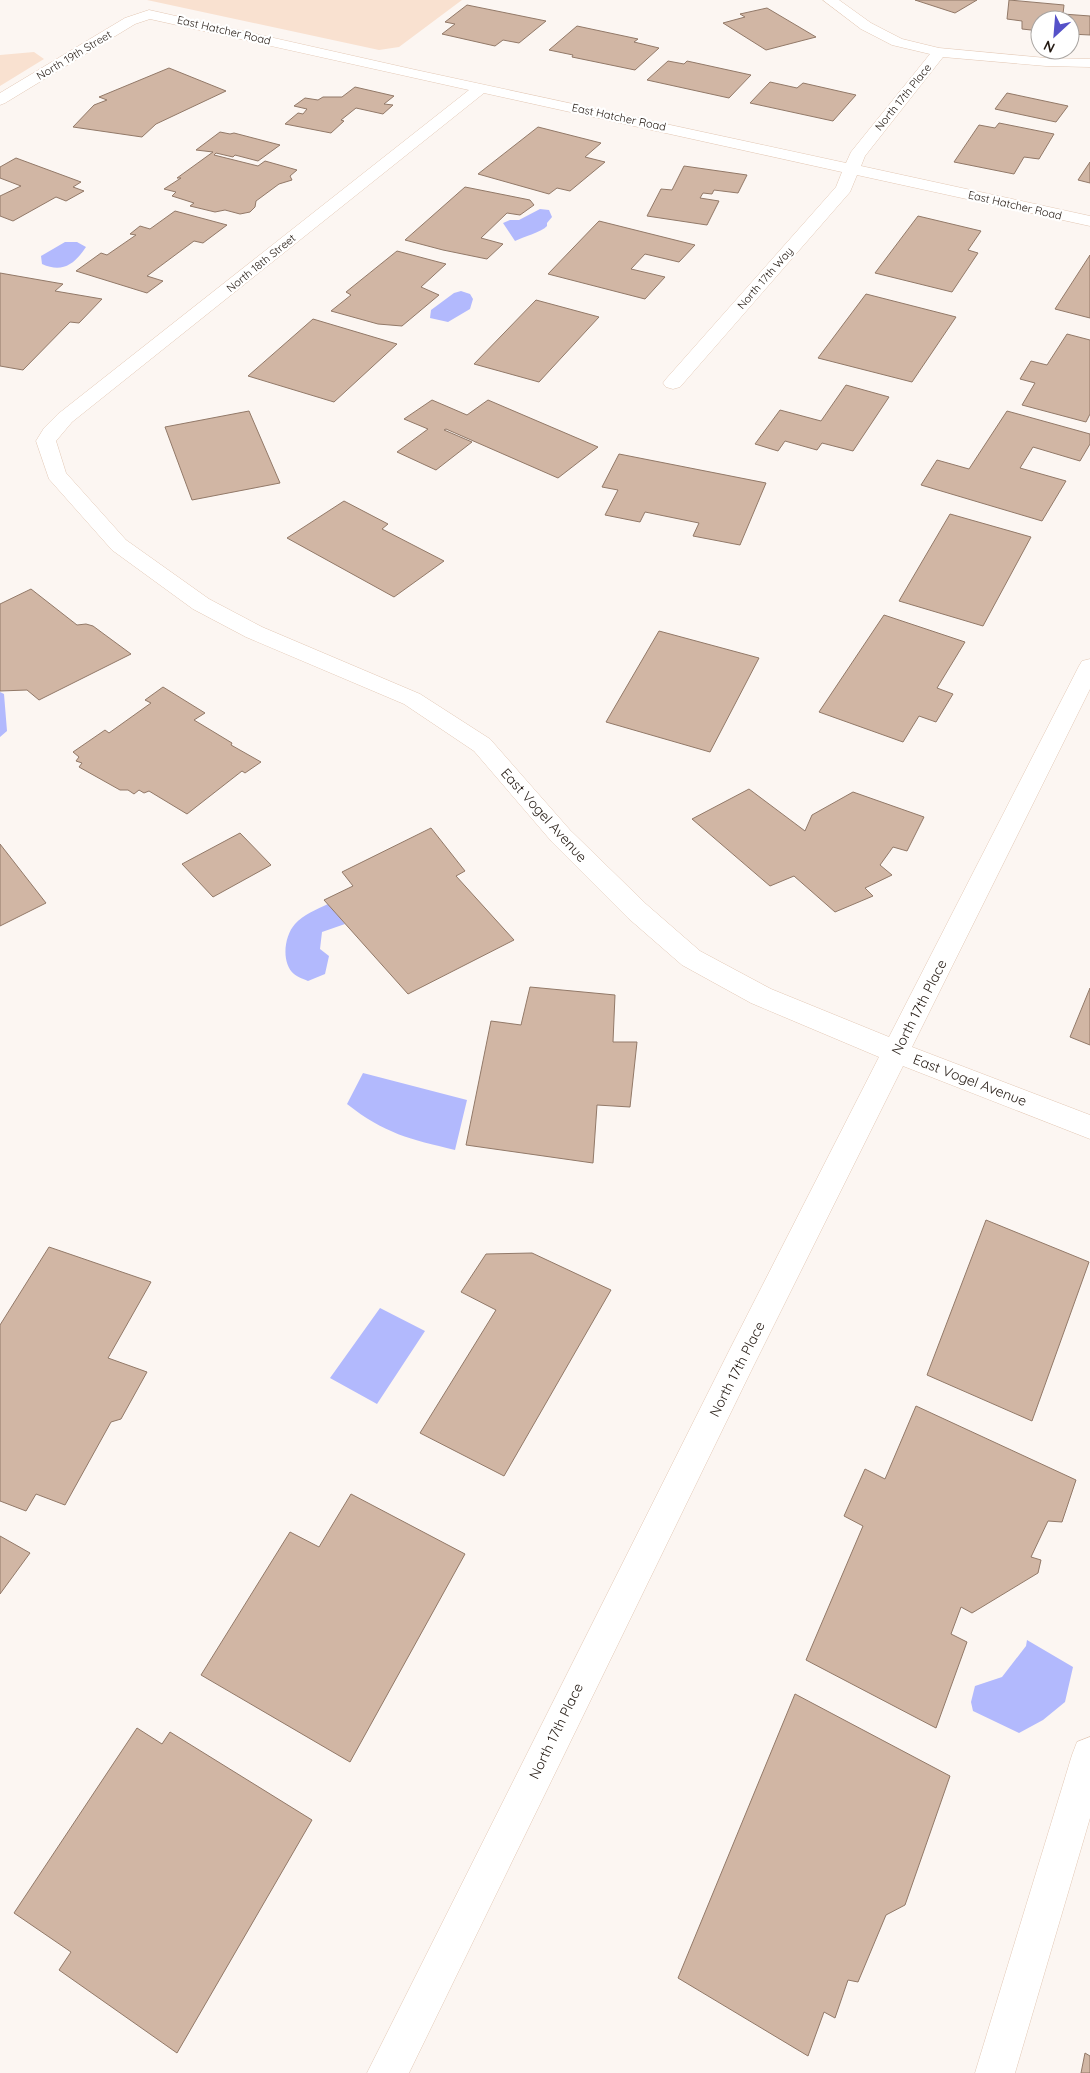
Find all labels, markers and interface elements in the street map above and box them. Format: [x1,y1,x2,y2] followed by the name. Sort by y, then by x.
[1030,10,1080,60] north arrow
[176,12,272,48] street label: East Hatcher Road
[34,27,114,83] street label: North 19th Street
[1041,36,1058,57] text: N
[872,61,934,133] street label: North 17th Place
[571,100,667,134] street label: East Hatcher Road
[967,187,1063,223] street label: East Hatcher Road
[224,231,299,295] street label: North 18th Street
[734,244,796,312] street label: North 17th Way
[497,764,591,866] street label: East Vogel Avenue
[887,956,951,1058] street label: North 17th Place
[911,1050,1029,1110] street label: East Vogel Avenue
[705,1318,769,1420] street label: North 17th Place
[525,1680,587,1782] street label: North 17th Place

